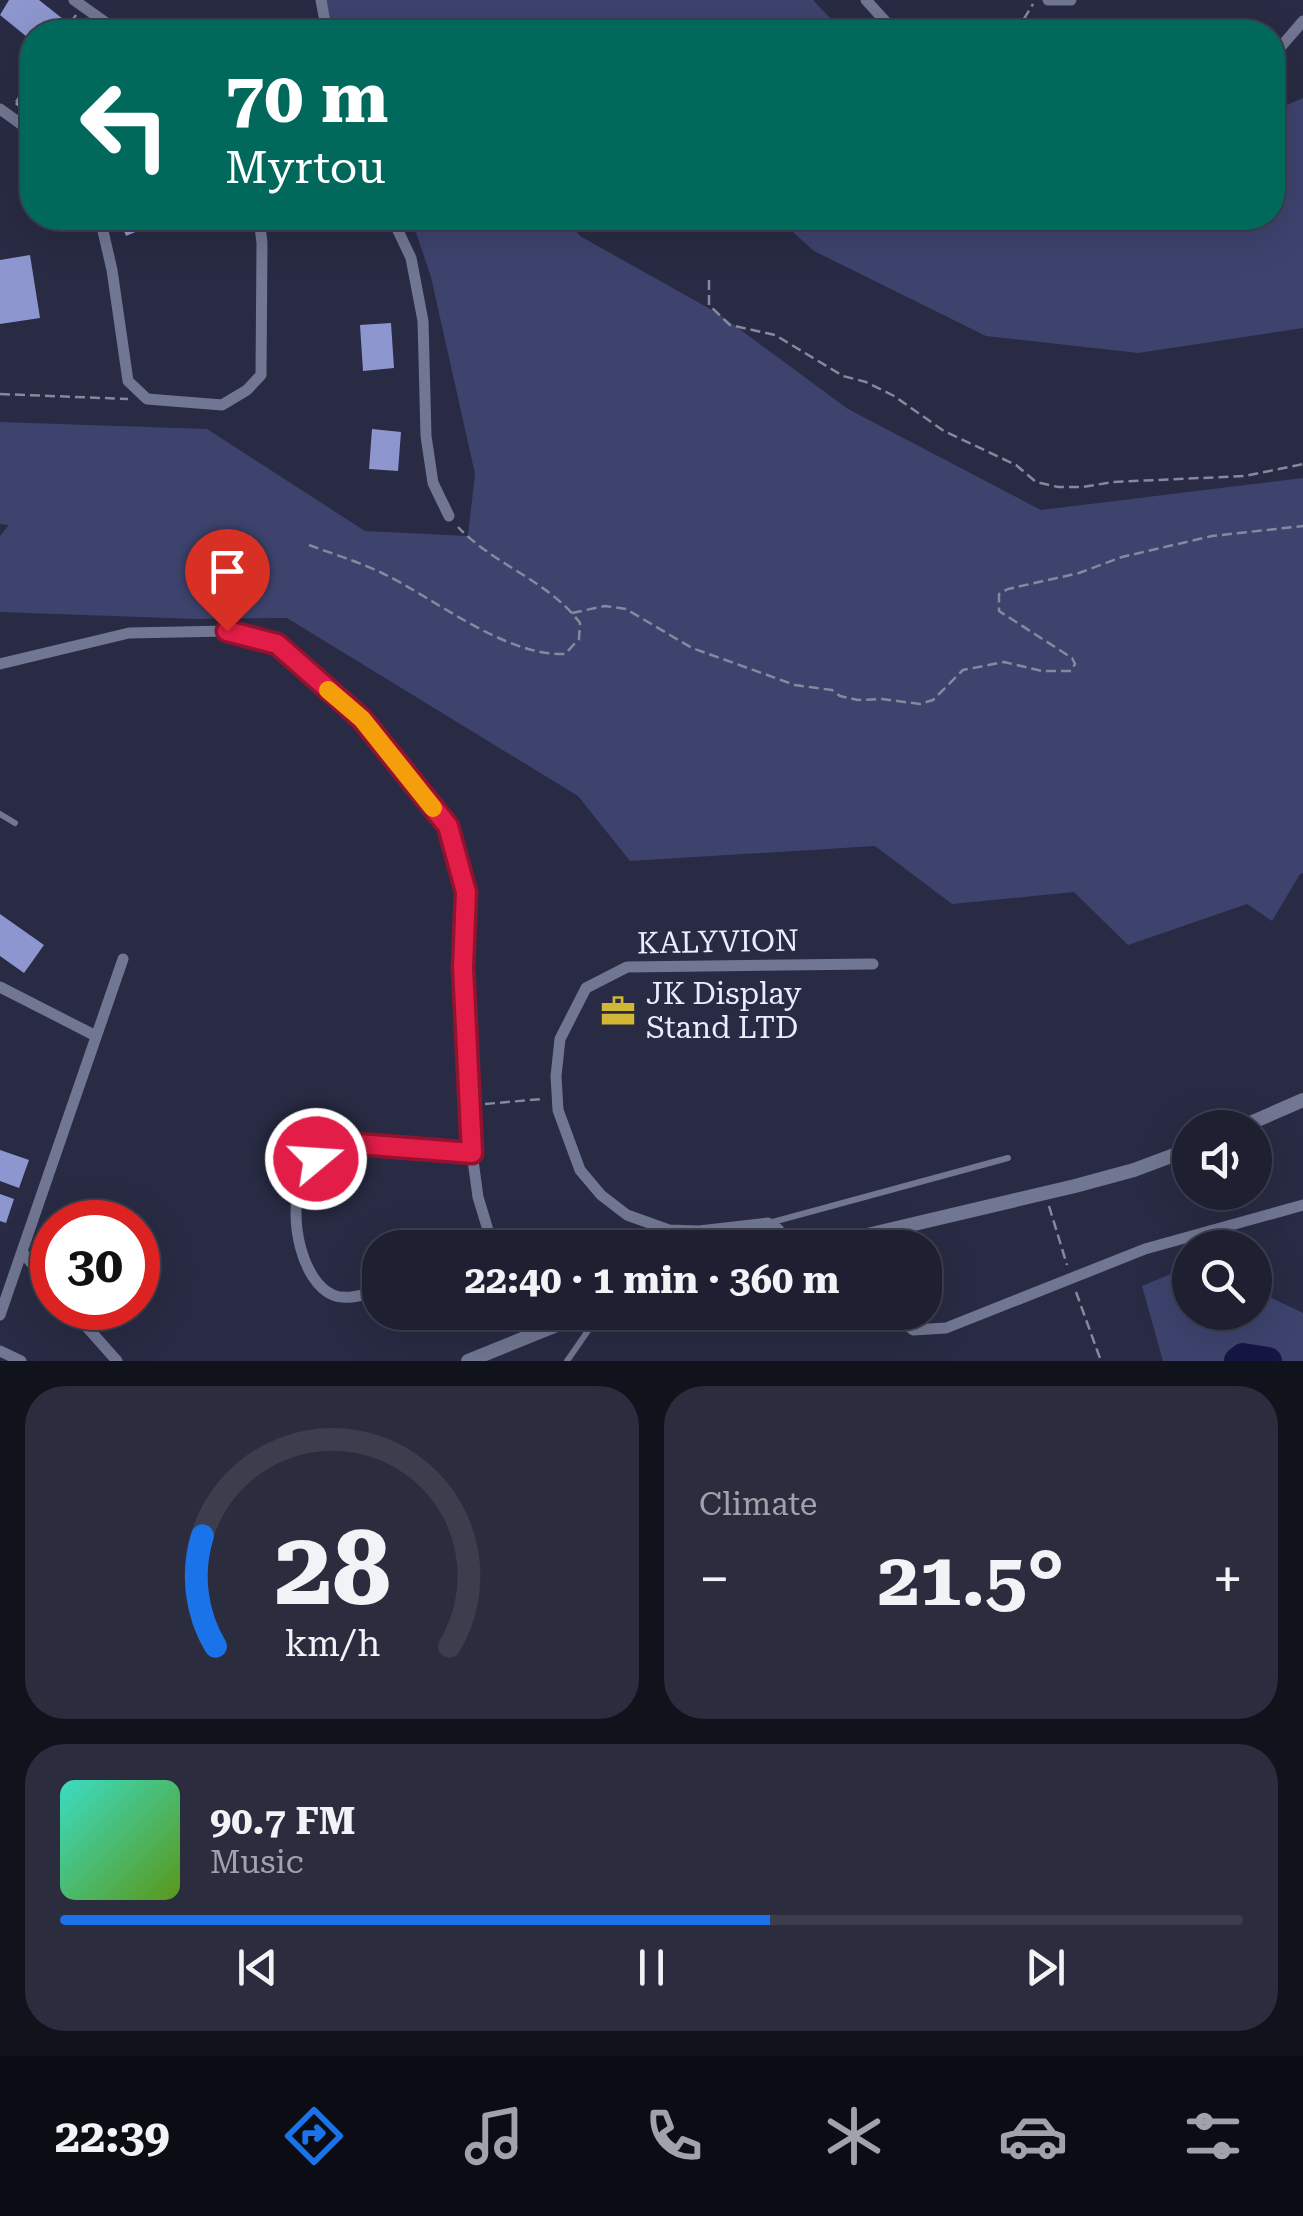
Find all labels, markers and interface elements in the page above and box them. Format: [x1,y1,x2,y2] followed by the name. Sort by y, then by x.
[225,57,389,139] text: 70 m
[60,60,190,190] icon: left
[225,141,385,194] text: Myrtou
[185,529,270,632] pin
[200,544,255,599] icon: arrive
[637,923,799,960] street label: KALYVION
[646,976,802,1045] place label: JK Display Stand LTD
[599,992,637,1030] office icon: JK Display Stand LTD
[264,1107,368,1211] position arrow
[1172,1110,1272,1330] map controls
[1172,1110,1272,1210] button: sound
[30,1200,160,1330] speed limit sign: 30
[1172,1230,1272,1330] button: search
[465,1258,839,1302] text: 22:40 · 1 min · 360 m
[699,1485,817,1523] text: Climate
[274,1508,390,1629] text: 28
[878,1535,1064,1623] text: 21.5°
[699,1547,730,1611] text: −
[1212,1547,1243,1611] text: +
[284,1623,380,1665] text: km/h
[210,1799,356,1843] text: 90.7 FM
[210,1843,304,1881] text: Music
[230,1940,285,1995] icon: previous
[624,1940,679,1995] icon: pause
[1018,1940,1073,1995] icon: next
[279,2101,349,2171] icon: directions
[459,2101,529,2171] icon: music
[639,2101,709,2171] icon: phone
[819,2101,889,2171] icon: climate
[998,2101,1068,2171] icon: car
[1178,2101,1248,2171] icon: filters
[55,2110,170,2163] text: 22:39

